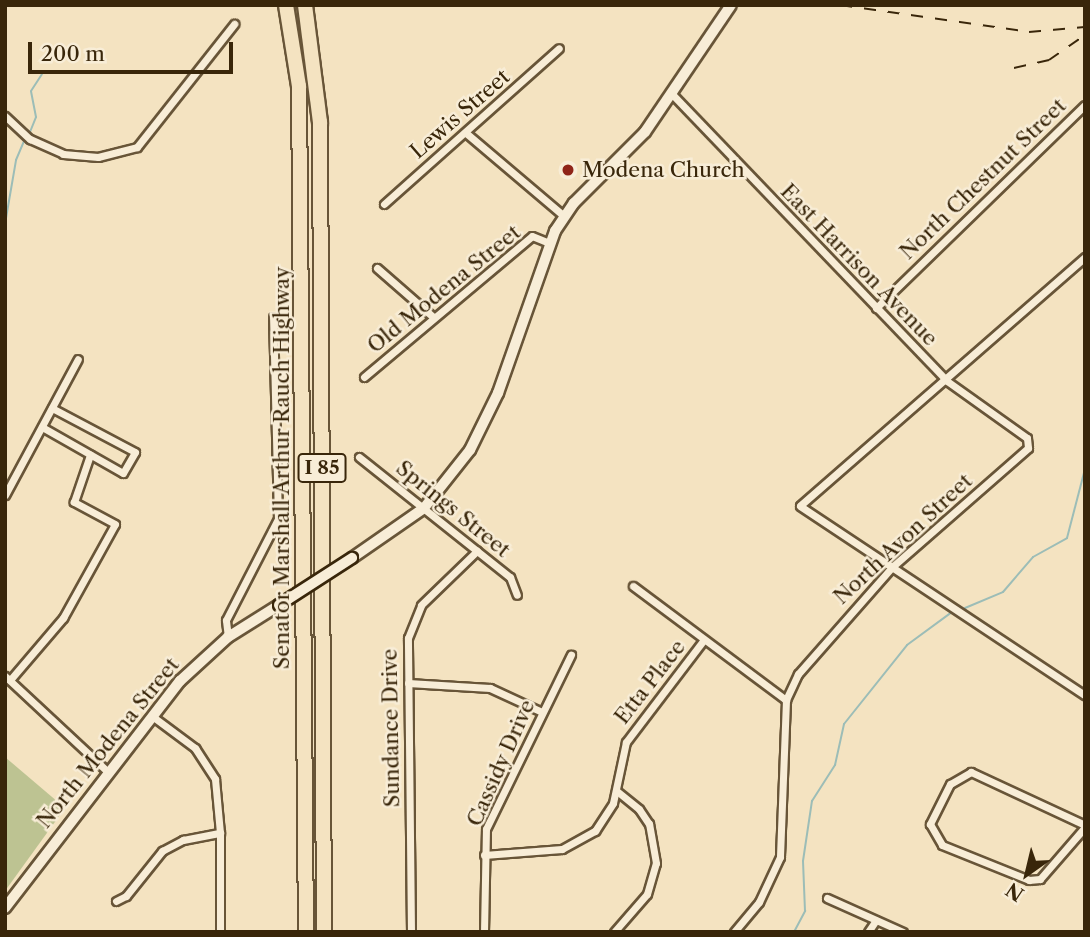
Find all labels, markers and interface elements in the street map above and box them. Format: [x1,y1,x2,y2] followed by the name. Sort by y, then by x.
[32,28,236,72] scale bar
[41,41,105,66] text: 200 m
[405,64,515,164] street label: Lewis Street
[895,93,1071,265] street label: North Chestnut Street
[582,157,745,183] place label: Modena Church
[560,162,576,178] marker: Modena Church
[775,179,943,351] street label: East Harrison Avenue
[362,220,526,358] street label: Old Modena Street
[269,266,295,670] street label: Senator Marshall Arthur Rauch Highway
[298,453,346,484] road number: I 85
[391,455,515,563] street label: Springs Street
[828,468,978,610] street label: North Avon Street
[609,635,691,729] street label: Etta Place
[377,648,405,808] street label: Sundance Drive
[31,653,185,833] street label: North Modena Street
[462,696,540,830] street label: Cassidy Drive
[992,839,1062,909] north arrow
[1002,878,1028,906] text: N

